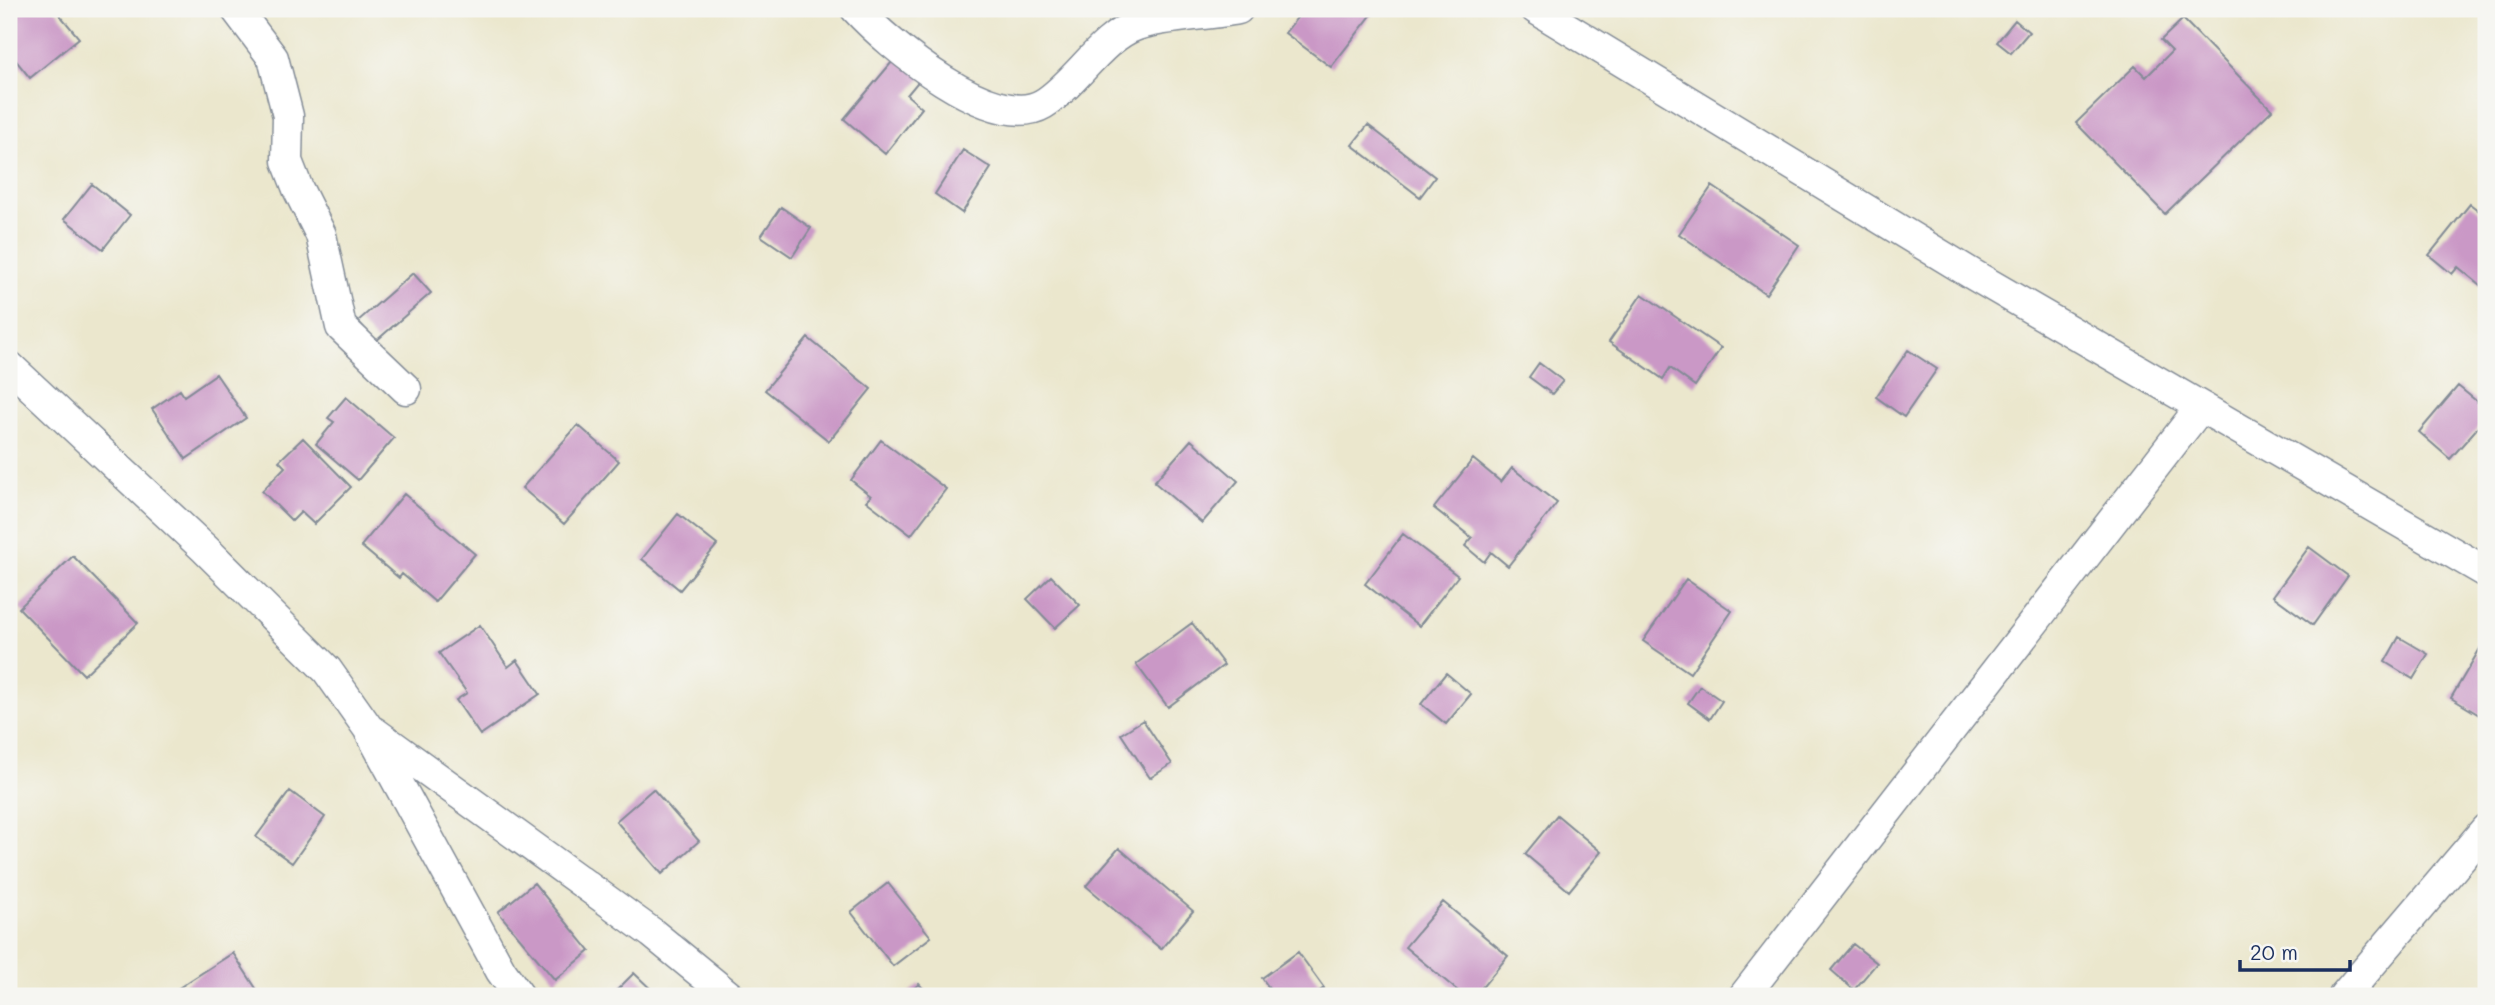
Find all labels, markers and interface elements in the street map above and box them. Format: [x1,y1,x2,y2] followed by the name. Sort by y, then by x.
[2240,928,2350,972] scale bar
[2250,938,2298,965] text: 20 m

